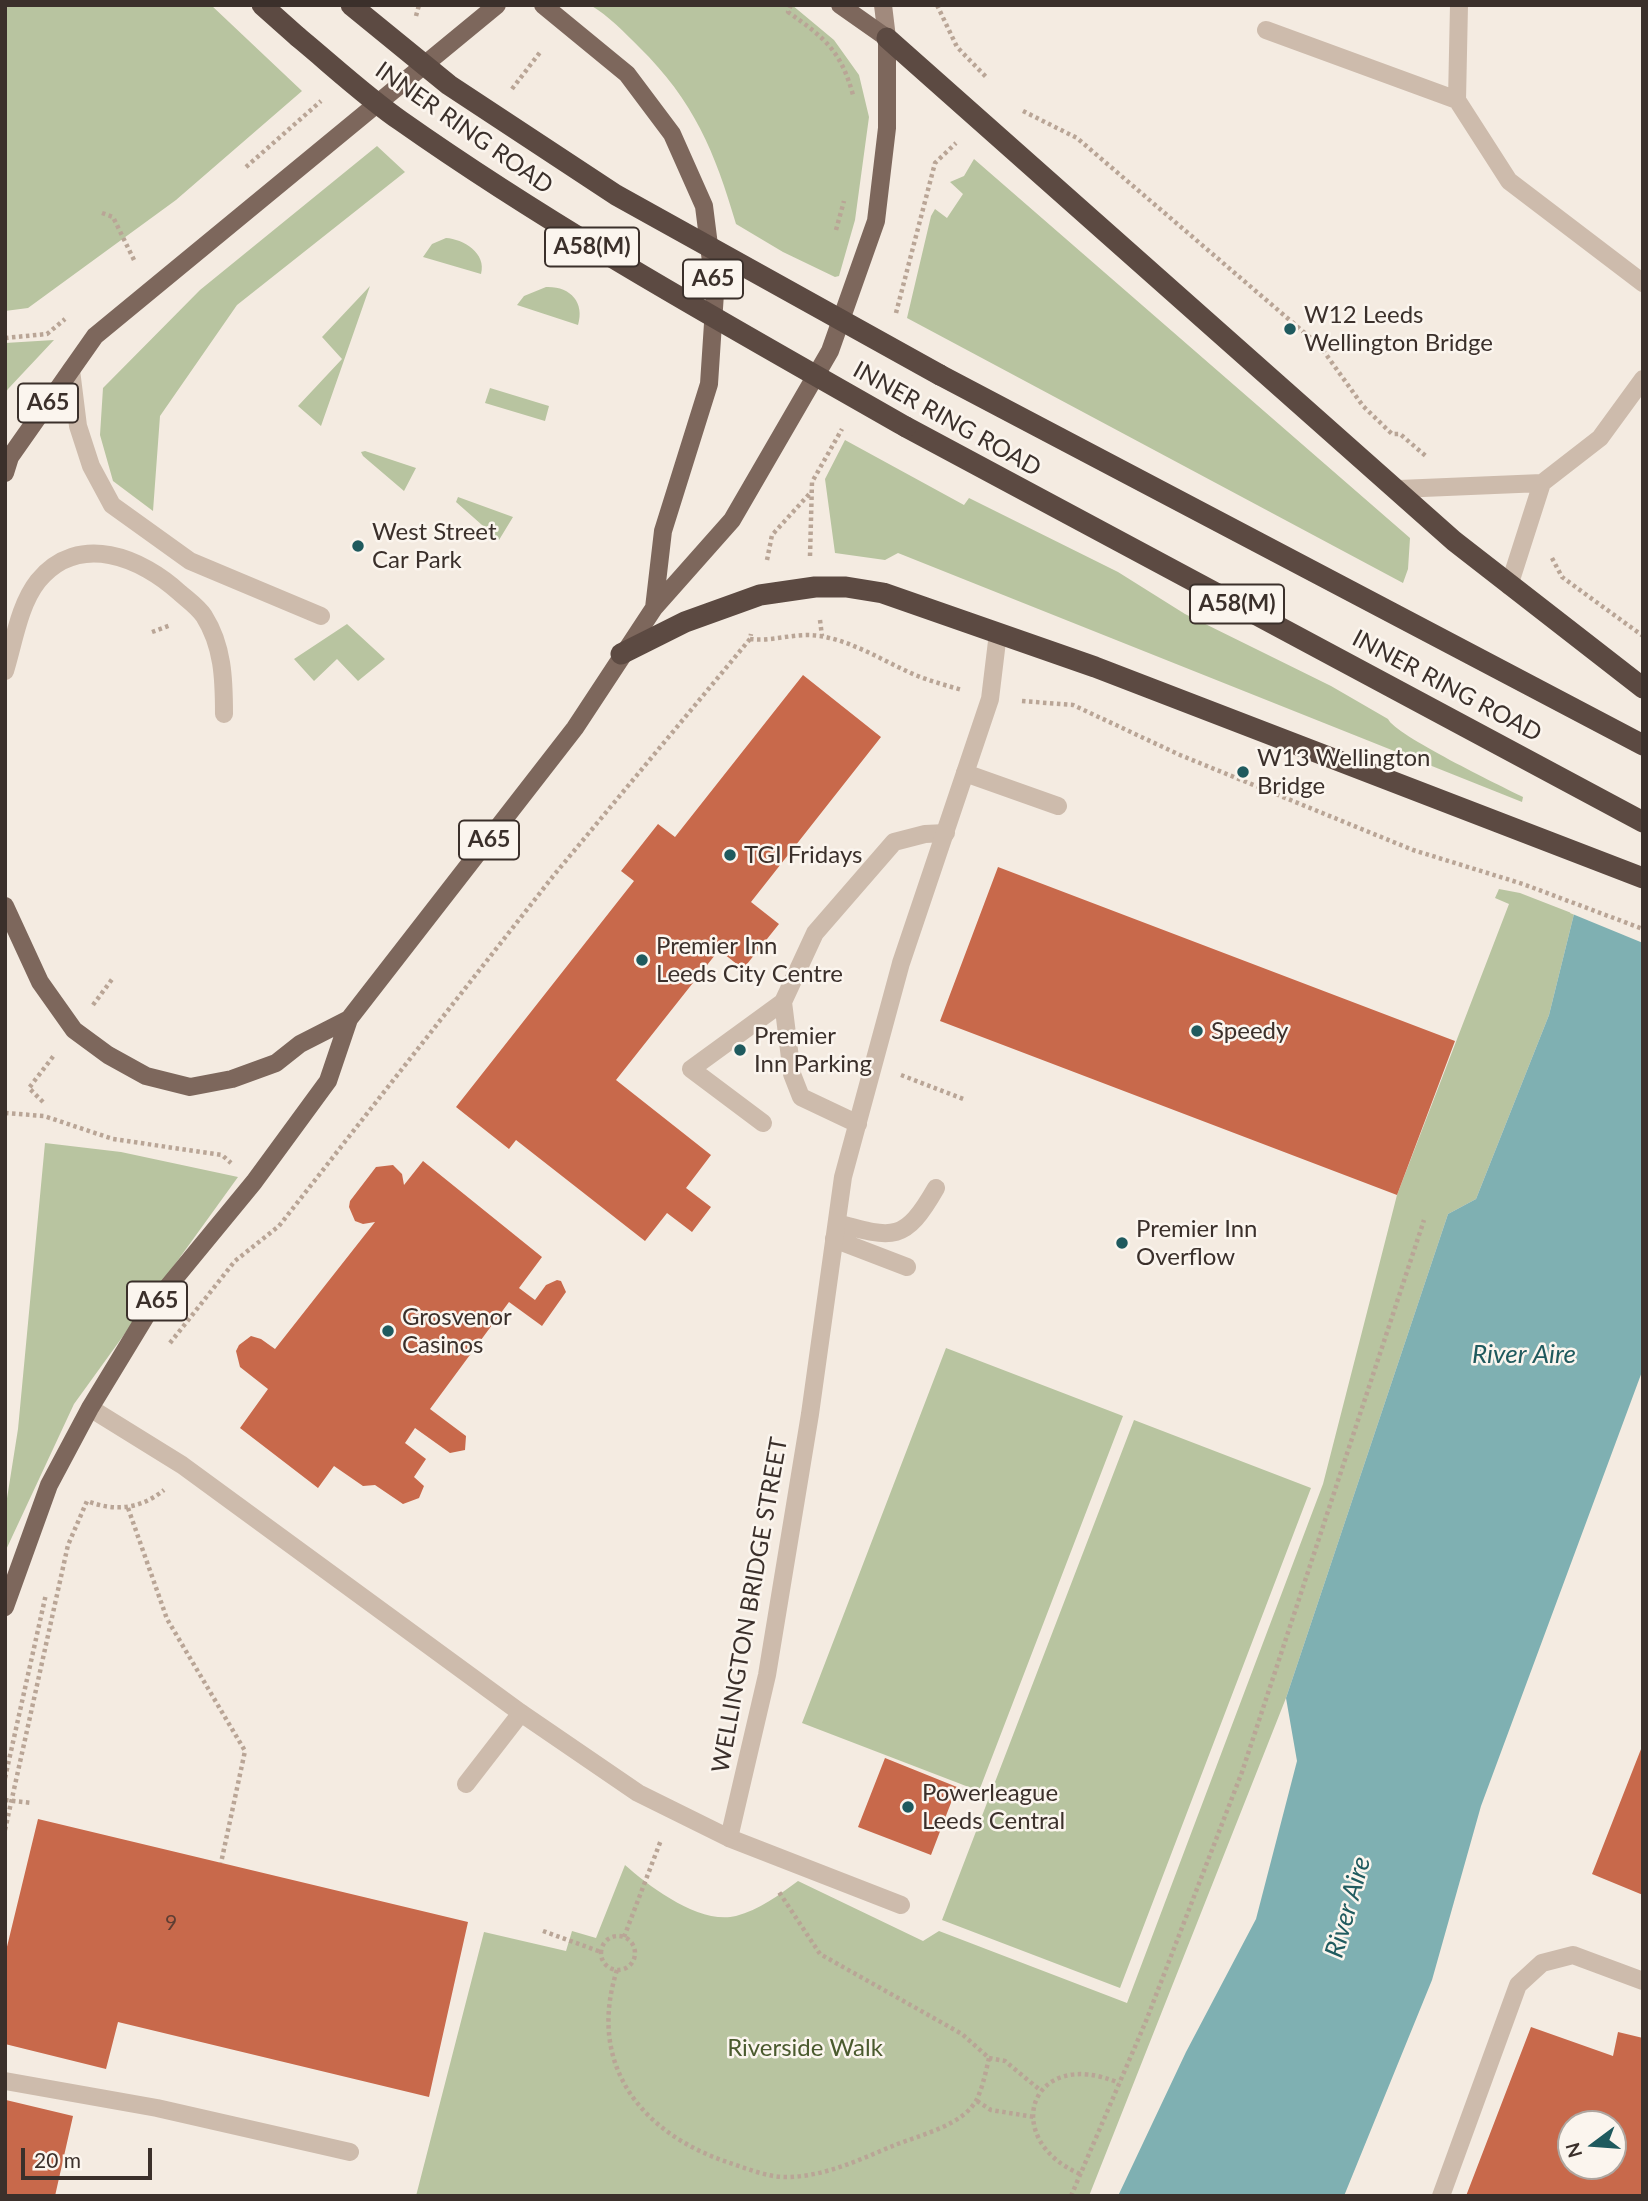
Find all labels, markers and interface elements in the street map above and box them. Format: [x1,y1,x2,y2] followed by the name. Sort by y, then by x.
[370,56,558,200] street label: INNER RING ROAD
[545,228,639,266] road number: A58(M)
[683,260,743,298] road number: A65
[1304,301,1493,357] place label: W12 Leeds Wellington Bridge
[1282,321,1298,337] marker: W12 Leeds Wellington Bridge
[848,355,1046,483] street label: INNER RING ROAD
[18,384,78,422] road number: A65
[372,518,496,574] place label: West Street Car Park
[350,538,366,554] marker: West Street Car Park
[1190,584,1284,624] road number: A58(M)
[1347,624,1547,748] street label: INNER RING ROAD
[1257,744,1431,800] place label: W13 Wellington Bridge
[1235,764,1251,780] marker: W13 Wellington Bridge
[459,820,519,860] road number: A65
[744,841,862,869] place label: TGI Fridays
[722,847,738,863] marker: TGI Fridays
[656,932,843,988] place label: Premier Inn Leeds City Centre
[634,952,650,968] marker: Premier Inn Leeds City Centre
[1211,1017,1288,1045] place label: Speedy
[754,1022,872,1078] place label: Premier Inn Parking
[1189,1023,1205,1039] marker: Speedy
[732,1042,748,1058] marker: Premier Inn Parking
[1136,1215,1257,1271] place label: Premier Inn Overflow
[1114,1235,1130,1251] marker: Premier Inn Overflow
[127,1282,187,1320] road number: A65
[402,1303,512,1359] place label: Grosvenor Casinos
[380,1323,396,1339] marker: Grosvenor Casinos
[1472,1339,1576,1371] water label: River Aire
[706,1435,794,1775] street label: WELLINGTON BRIDGE STREET
[922,1779,1065,1835] place label: Powerleague Leeds Central
[900,1799,916,1815] marker: Powerleague Leeds Central
[1319,1853,1377,1961] water label: River Aire
[165,1910,177,1936] house number: 9
[727,2034,883,2062] park label: Riverside Walk
[1557,2110,1627,2180] north arrow
[24,2134,156,2178] scale bar
[1560,2140,1586,2161] text: N
[34,2147,81,2172] text: 20 m

